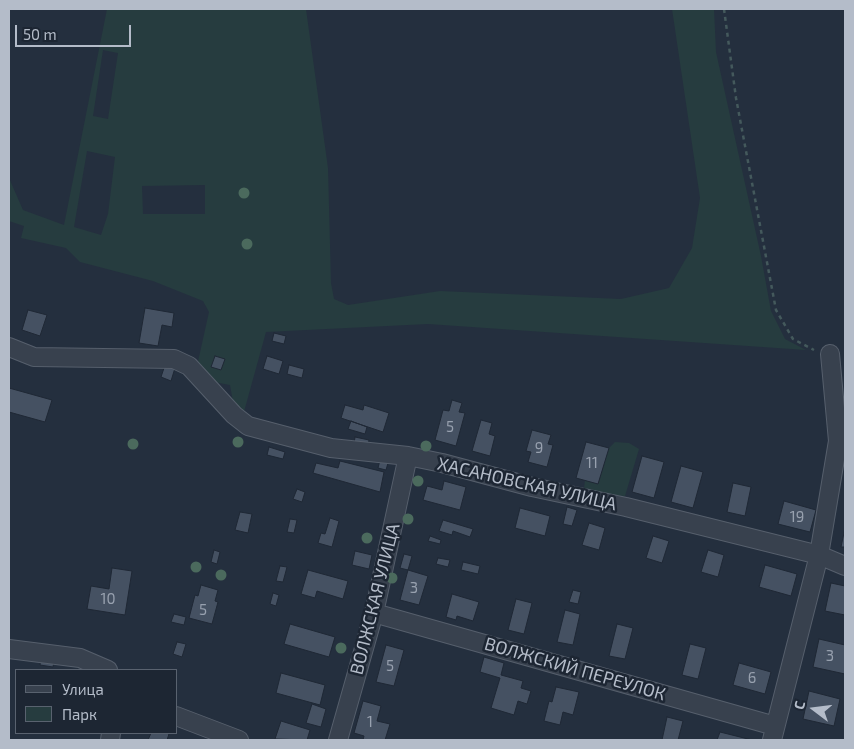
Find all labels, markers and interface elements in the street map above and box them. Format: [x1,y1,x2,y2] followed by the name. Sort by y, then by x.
[18,15,134,47] scale bar
[23,25,57,43] text: 50 m
[446,418,454,436] house number: 5
[535,439,543,457] house number: 9
[435,453,619,515] street label: ХАСАНОВСКАЯ УЛИЦА
[586,454,598,472] house number: 11
[790,508,804,526] house number: 19
[346,521,404,677] street label: ВОЛЖСКАЯ УЛИЦА
[410,579,418,597] house number: 3
[100,590,116,608] house number: 10
[199,601,207,619] house number: 5
[482,633,668,705] street label: ВОЛЖСКИЙ ПЕРЕУЛОК
[826,647,834,665] house number: 3
[386,657,394,675] house number: 5
[15,669,178,734] legend
[748,669,756,687] house number: 6
[62,680,104,698] text: Улица
[789,684,839,734] north arrow
[790,699,808,711] text: С
[62,705,97,723] text: Парк
[367,713,373,731] house number: 1

